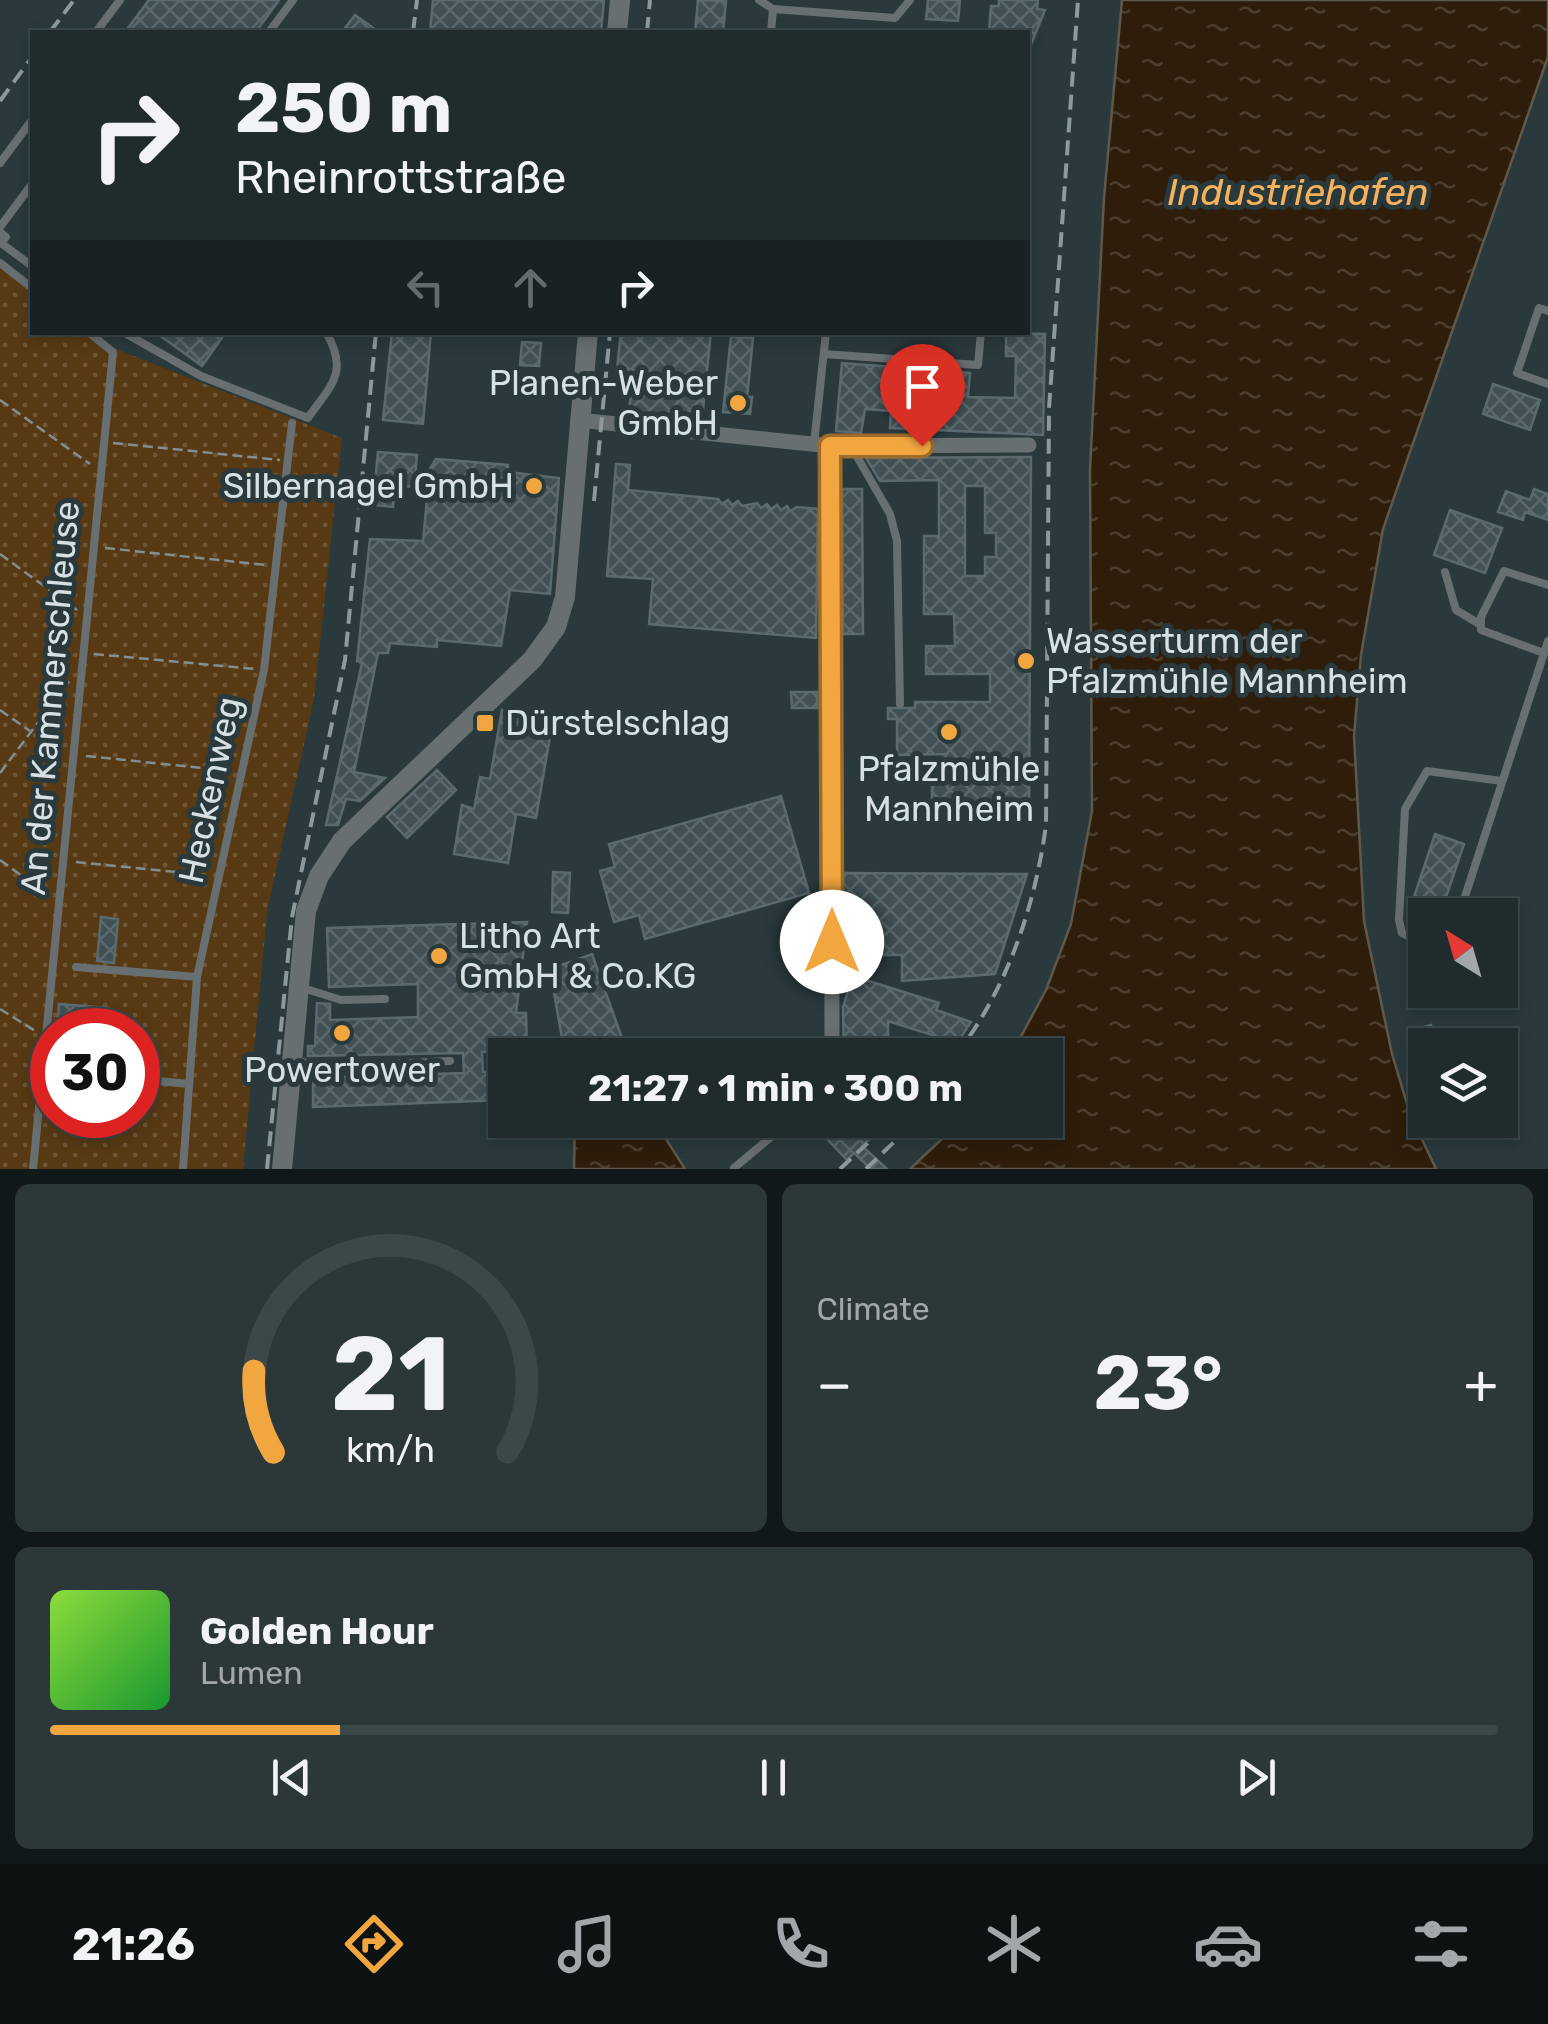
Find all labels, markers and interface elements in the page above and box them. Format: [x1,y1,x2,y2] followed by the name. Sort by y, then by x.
[235,67,452,150] text: 250 m
[70,70,200,200] icon: right
[235,151,567,204] text: Rheinrottstraße
[1167,169,1429,215] water label: Industriehafen
[398,260,453,315] icon: left
[503,260,558,315] icon: ahead
[608,260,663,315] icon: right
[880,344,965,447] pin
[895,359,950,414] icon: arrive
[489,362,718,444] place label: Planen-Weber GmbH
[727,392,749,414] marker: Planen-Weber GmbH
[223,465,514,507] place label: Silbernagel GmbH
[523,475,545,497] marker: Silbernagel GmbH
[12,499,88,897] street label: An der Kammerschleuse
[1046,620,1408,702] place label: Wasserturm der Pfalzmühle Mannheim
[1015,650,1037,672] marker: Wasserturm der Pfalzmühle Mannheim
[170,693,250,887] street label: Heckenweg
[505,702,730,744] place label: Dürstelschlag
[474,712,496,734] marker: Dürstelschlag
[938,721,960,743] marker: Pfalzmühle Mannheim
[858,748,1040,830] place label: Pfalzmühle Mannheim
[780,890,884,994] position arrow
[1408,898,1518,1008] north arrow
[1408,898,1518,1138] map controls
[459,915,696,997] place label: Litho Art GmbH & Co.KG
[428,945,450,967] marker: Litho Art GmbH & Co.KG
[30,1008,160,1138] speed limit sign: 30
[331,1022,353,1044] marker: Powertower
[1408,1028,1518,1138] button: layers
[244,1049,440,1091] place label: Powertower
[588,1065,963,1111] text: 21:27 · 1 min · 300 m
[817,1290,930,1328] text: Climate
[331,1313,450,1436] text: 21
[1093,1339,1223,1428] text: 23°
[817,1352,852,1417] text: −
[1464,1352,1498,1417] text: +
[346,1429,435,1471] text: km/h
[200,1608,434,1654] text: Golden Hour
[200,1654,303,1692] text: Lumen
[264,1750,319,1805] icon: previous
[746,1750,801,1805] icon: pause
[1229,1750,1284,1805] icon: next
[339,1909,409,1979] icon: directions
[552,1909,622,1979] icon: music
[766,1909,836,1979] icon: phone
[979,1909,1049,1979] icon: climate
[1193,1909,1263,1979] icon: car
[1406,1909,1476,1979] icon: filters
[72,1918,195,1971] text: 21:26

